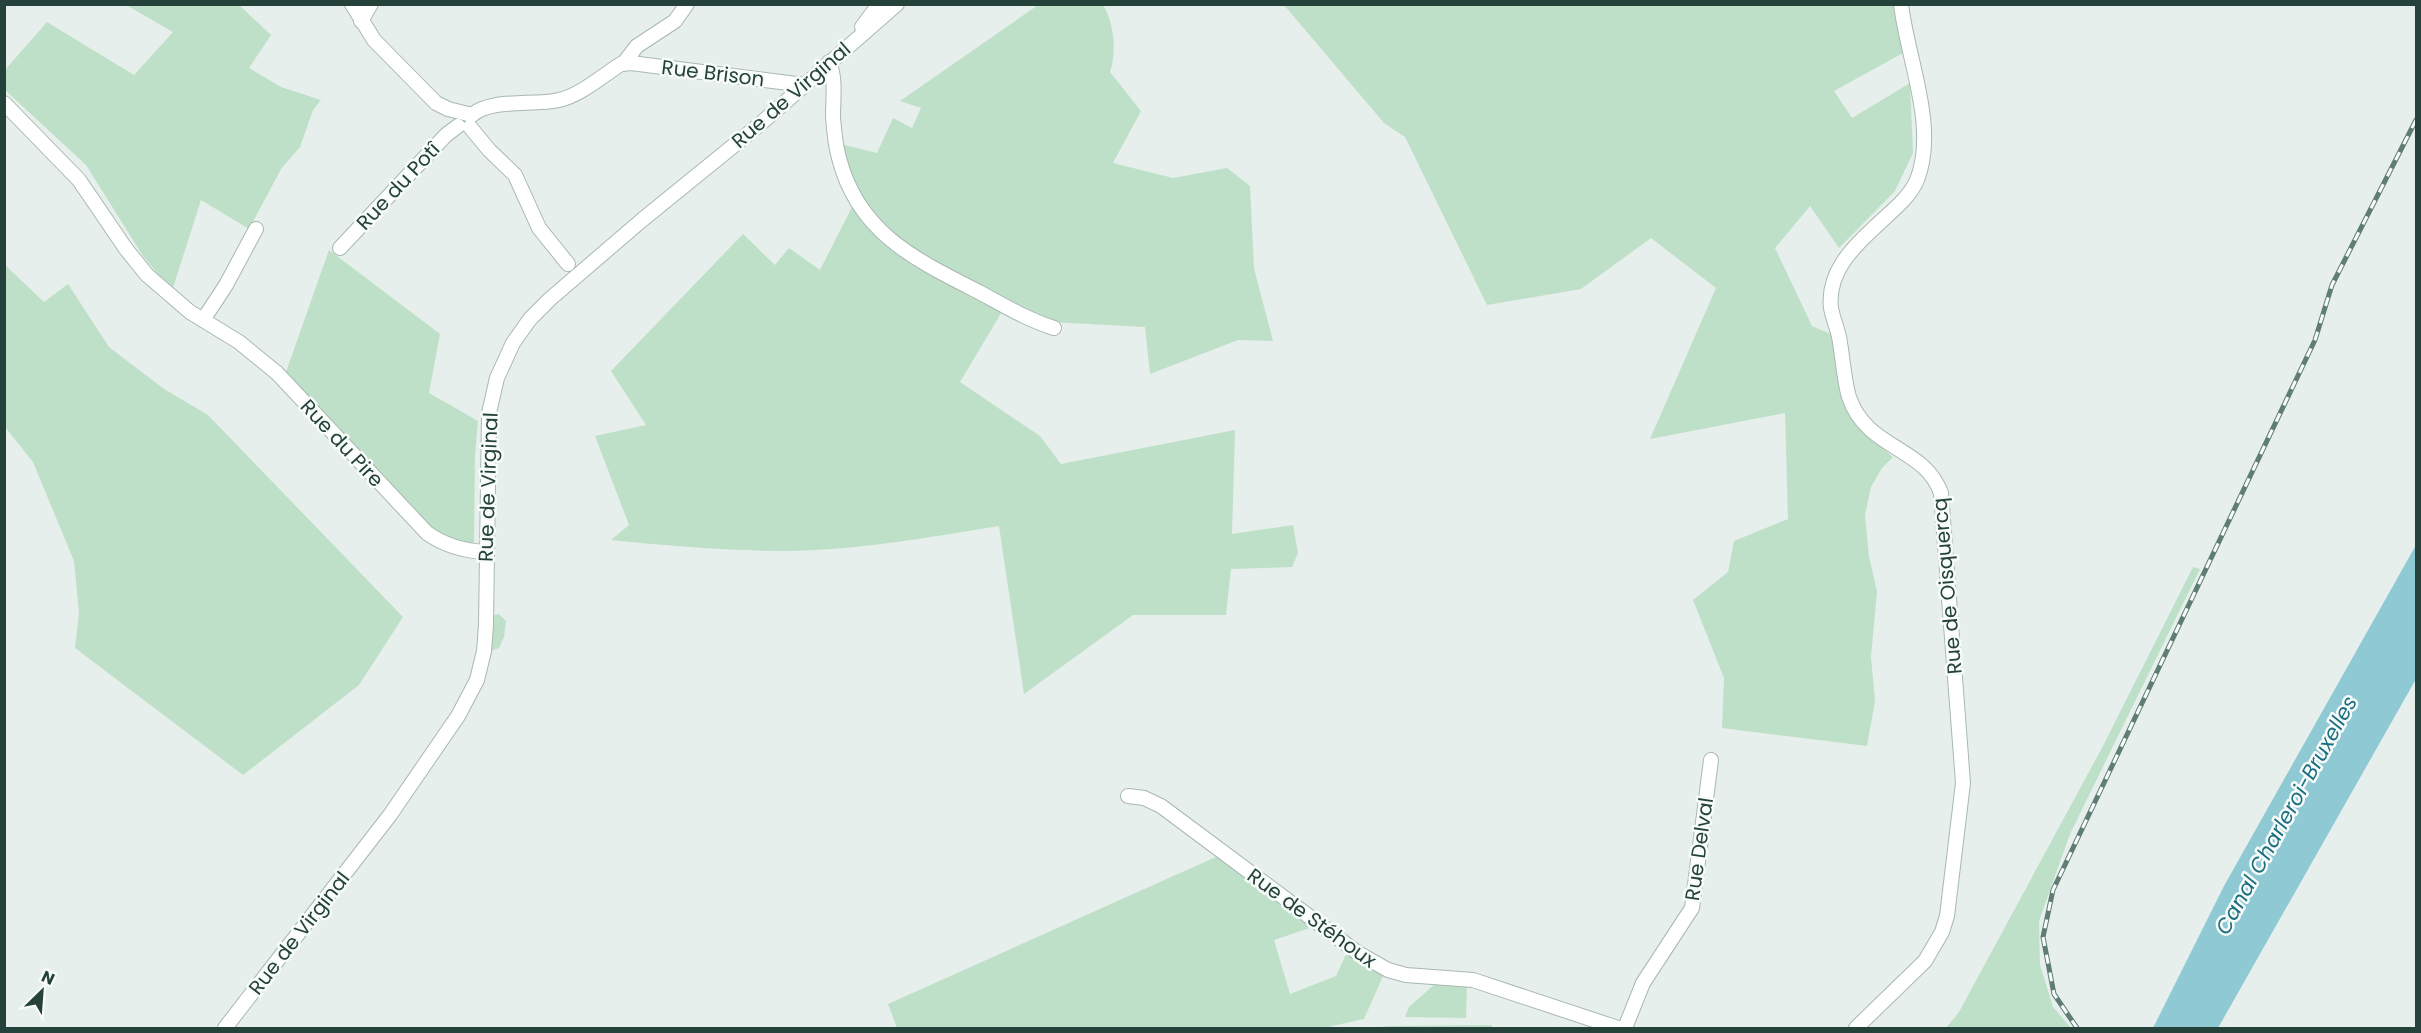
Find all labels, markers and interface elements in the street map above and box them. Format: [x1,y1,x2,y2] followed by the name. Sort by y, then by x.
[725,35,857,155] street label: Rue de Virginal
[660,53,766,93] street label: Rue Brison
[350,135,447,236] street label: Rue du Potî
[294,393,390,493] street label: Rue du Pire
[471,412,505,562] street label: Rue de Virginal
[1925,497,1969,675] street label: Rue de Oisquercq
[2208,690,2364,940] water label: Canal Charleroi-Bruxelles
[1678,796,1720,902] street label: Rue Delval
[1242,862,1383,975] street label: Rue de Stéhoux
[242,865,356,1001] street label: Rue de Virginal
[12,961,72,1021] north arrow
[38,965,58,991] text: N

